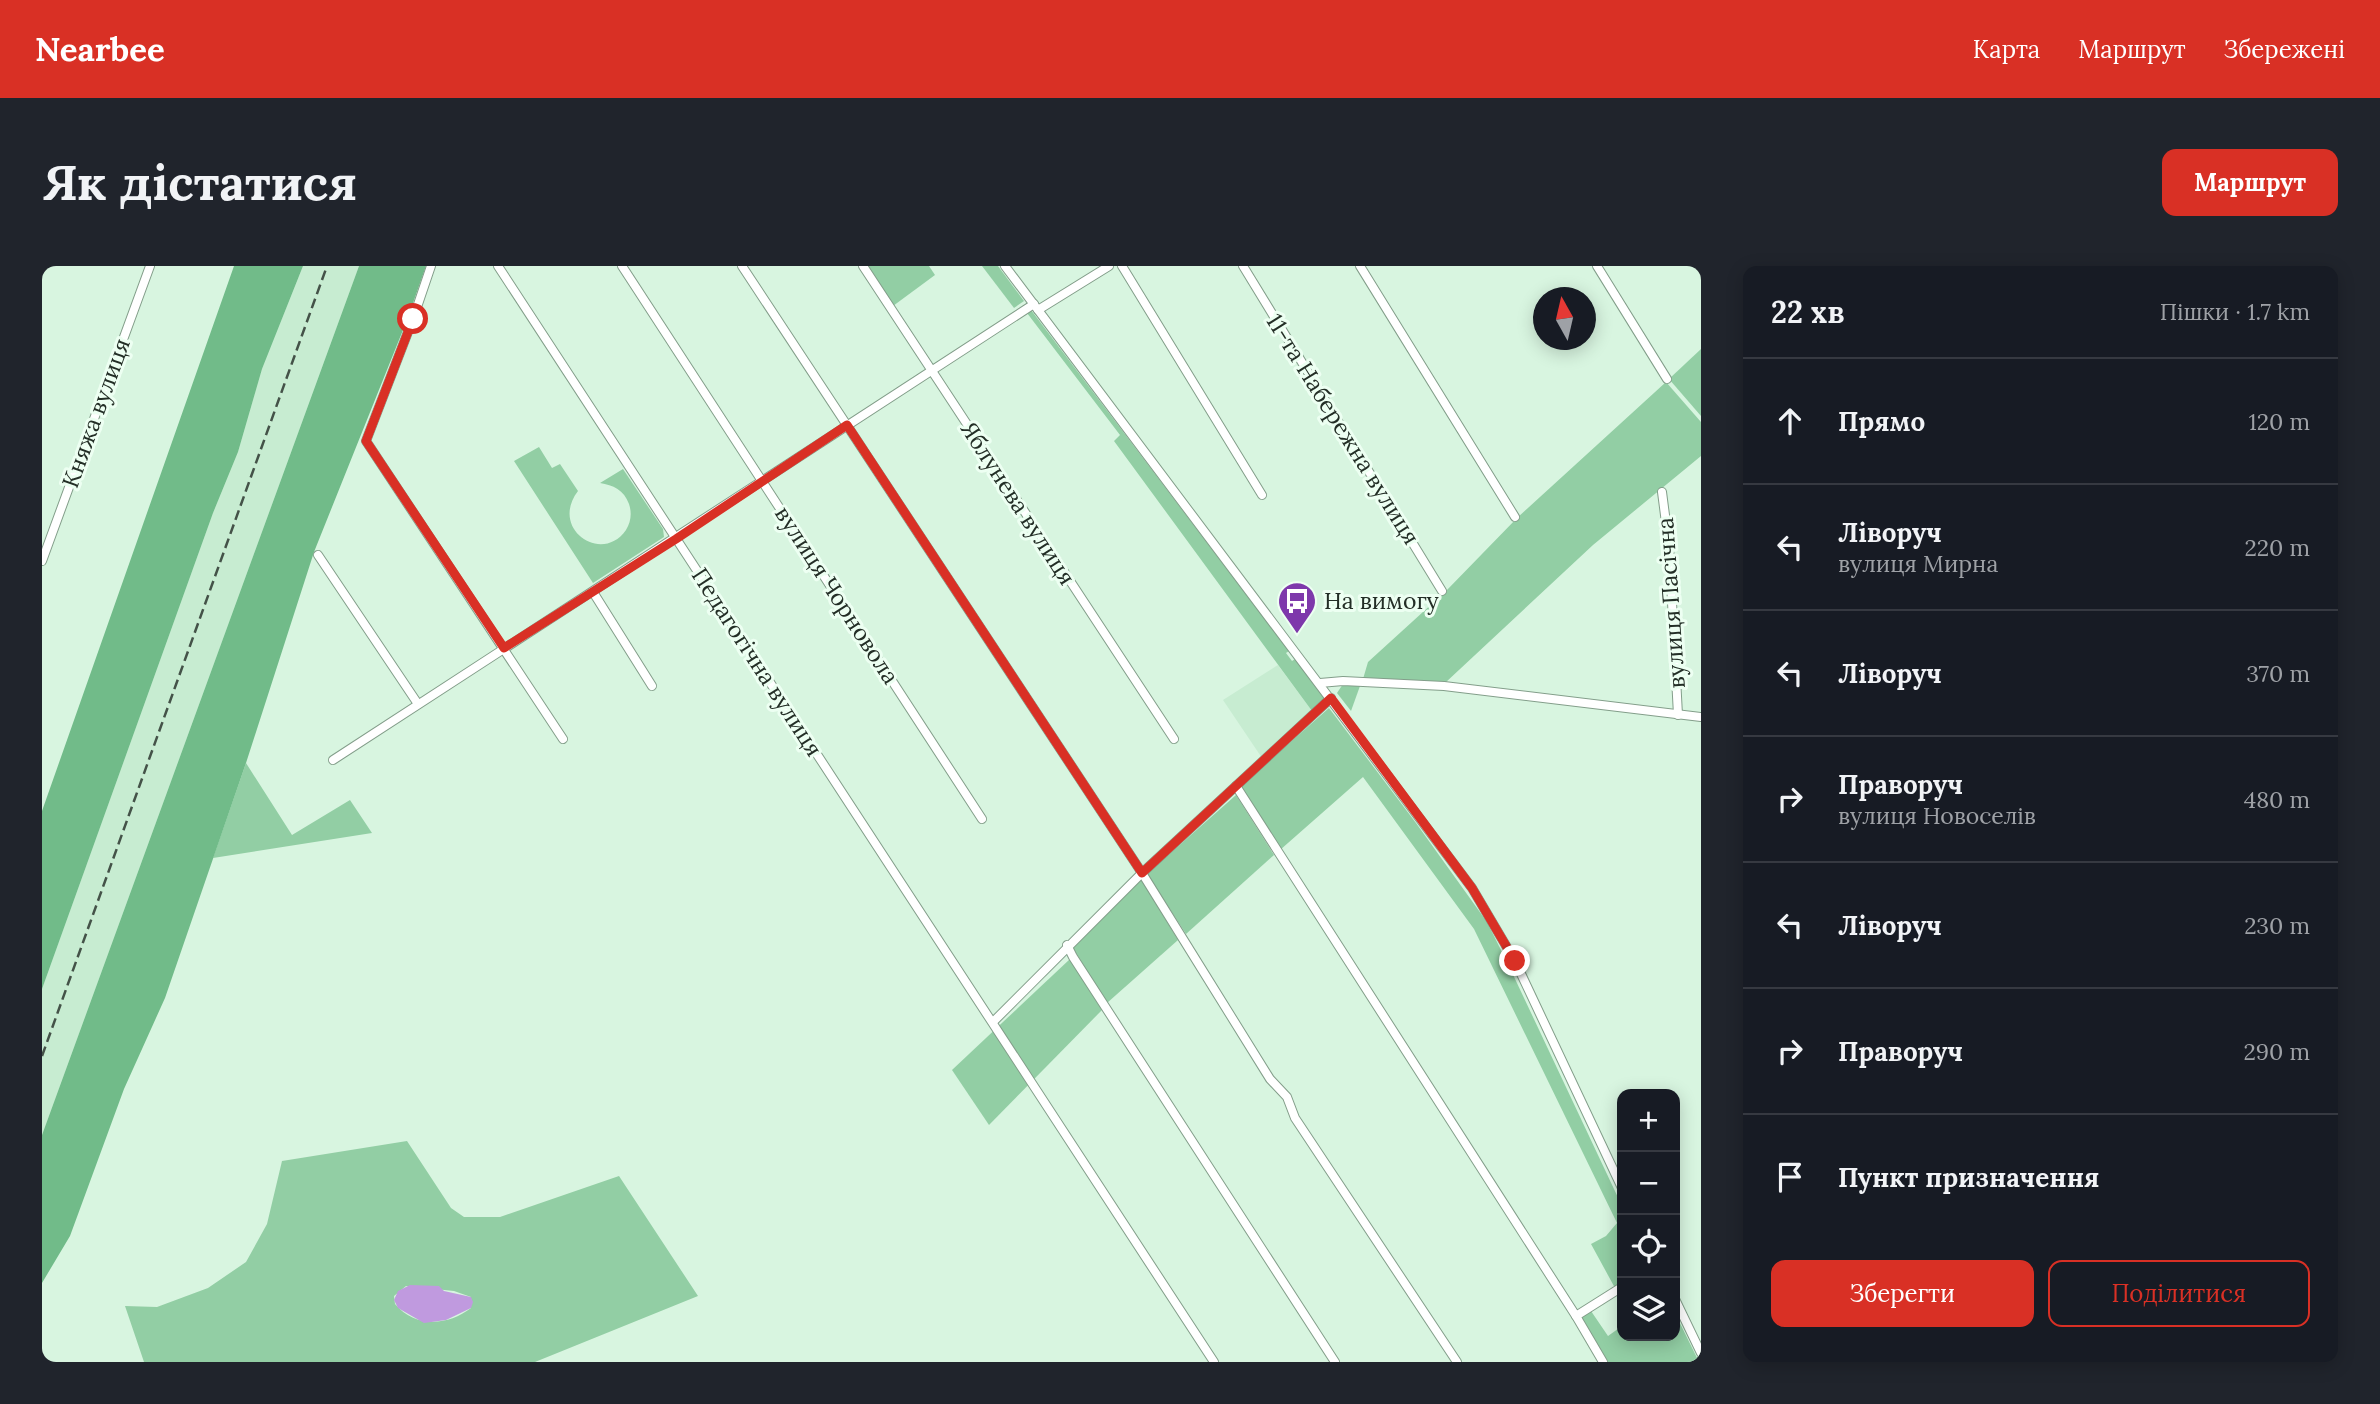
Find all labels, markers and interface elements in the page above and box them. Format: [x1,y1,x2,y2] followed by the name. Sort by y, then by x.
[35,28,165,70] text: Nearbee
[1973,34,2040,65] text: Карта
[2078,34,2186,65] text: Маршрут
[2224,34,2345,65] text: Збережені
[2162,149,2338,216] button: Маршрут
[42,151,357,213] text: Як дістатися
[1533,287,1596,350] north arrow
[1771,293,1845,331] text: 22 хв
[2160,297,2310,326] text: Пішки · 1.7 km
[397,303,428,334] route start
[1260,308,1426,549] street label: 11-та Набережна вулиця
[55,334,136,492] street label: Княжа вулиця
[1771,402,1809,440] icon: ahead
[1838,405,1925,438] text: Прямо
[2248,407,2310,436] text: 120 m
[955,416,1082,590] street label: Яблунева вулиця
[769,500,906,689] street label: вулиця Чорновола
[1650,516,1691,690] street label: вулиця Пасічна
[1838,516,1942,549] text: Ліворуч
[1771,528,1809,566] icon: left
[2244,533,2310,562] text: 220 m
[1838,549,1998,578] text: вулиця Мирна
[686,562,829,761] street label: Педагогічна вулиця
[1276,580,1318,635] bus stop icon: На вимогу
[1324,586,1440,615] place label: На вимогу
[1771,654,1809,692] icon: left
[1838,657,1942,690] text: Ліворуч
[2246,659,2310,688] text: 370 m
[1838,768,1963,801] text: Праворуч
[1771,780,1809,818] icon: right
[2244,785,2310,814] text: 480 m
[1838,801,2036,830] text: вулиця Новоселів
[1771,906,1809,944] icon: left
[1838,909,1942,942] text: Ліворуч
[2244,911,2310,940] text: 230 m
[1499,945,1530,976] route end
[1771,1032,1809,1070] icon: right
[1838,1035,1963,1068] text: Праворуч
[2243,1037,2310,1066] text: 290 m
[1617,1089,1680,1341] map controls
[1617,1089,1680,1152] button: +
[1617,1152,1680,1215] button: −
[1771,1158,1809,1196] icon: arrive
[1838,1161,2099,1194] text: Пункт призначення
[1617,1215,1680,1278] button: locate
[1771,1260,2034,1327] button: Зберегти
[2048,1260,2310,1327] button: Поділитися
[1617,1278,1680,1341] button: layers

